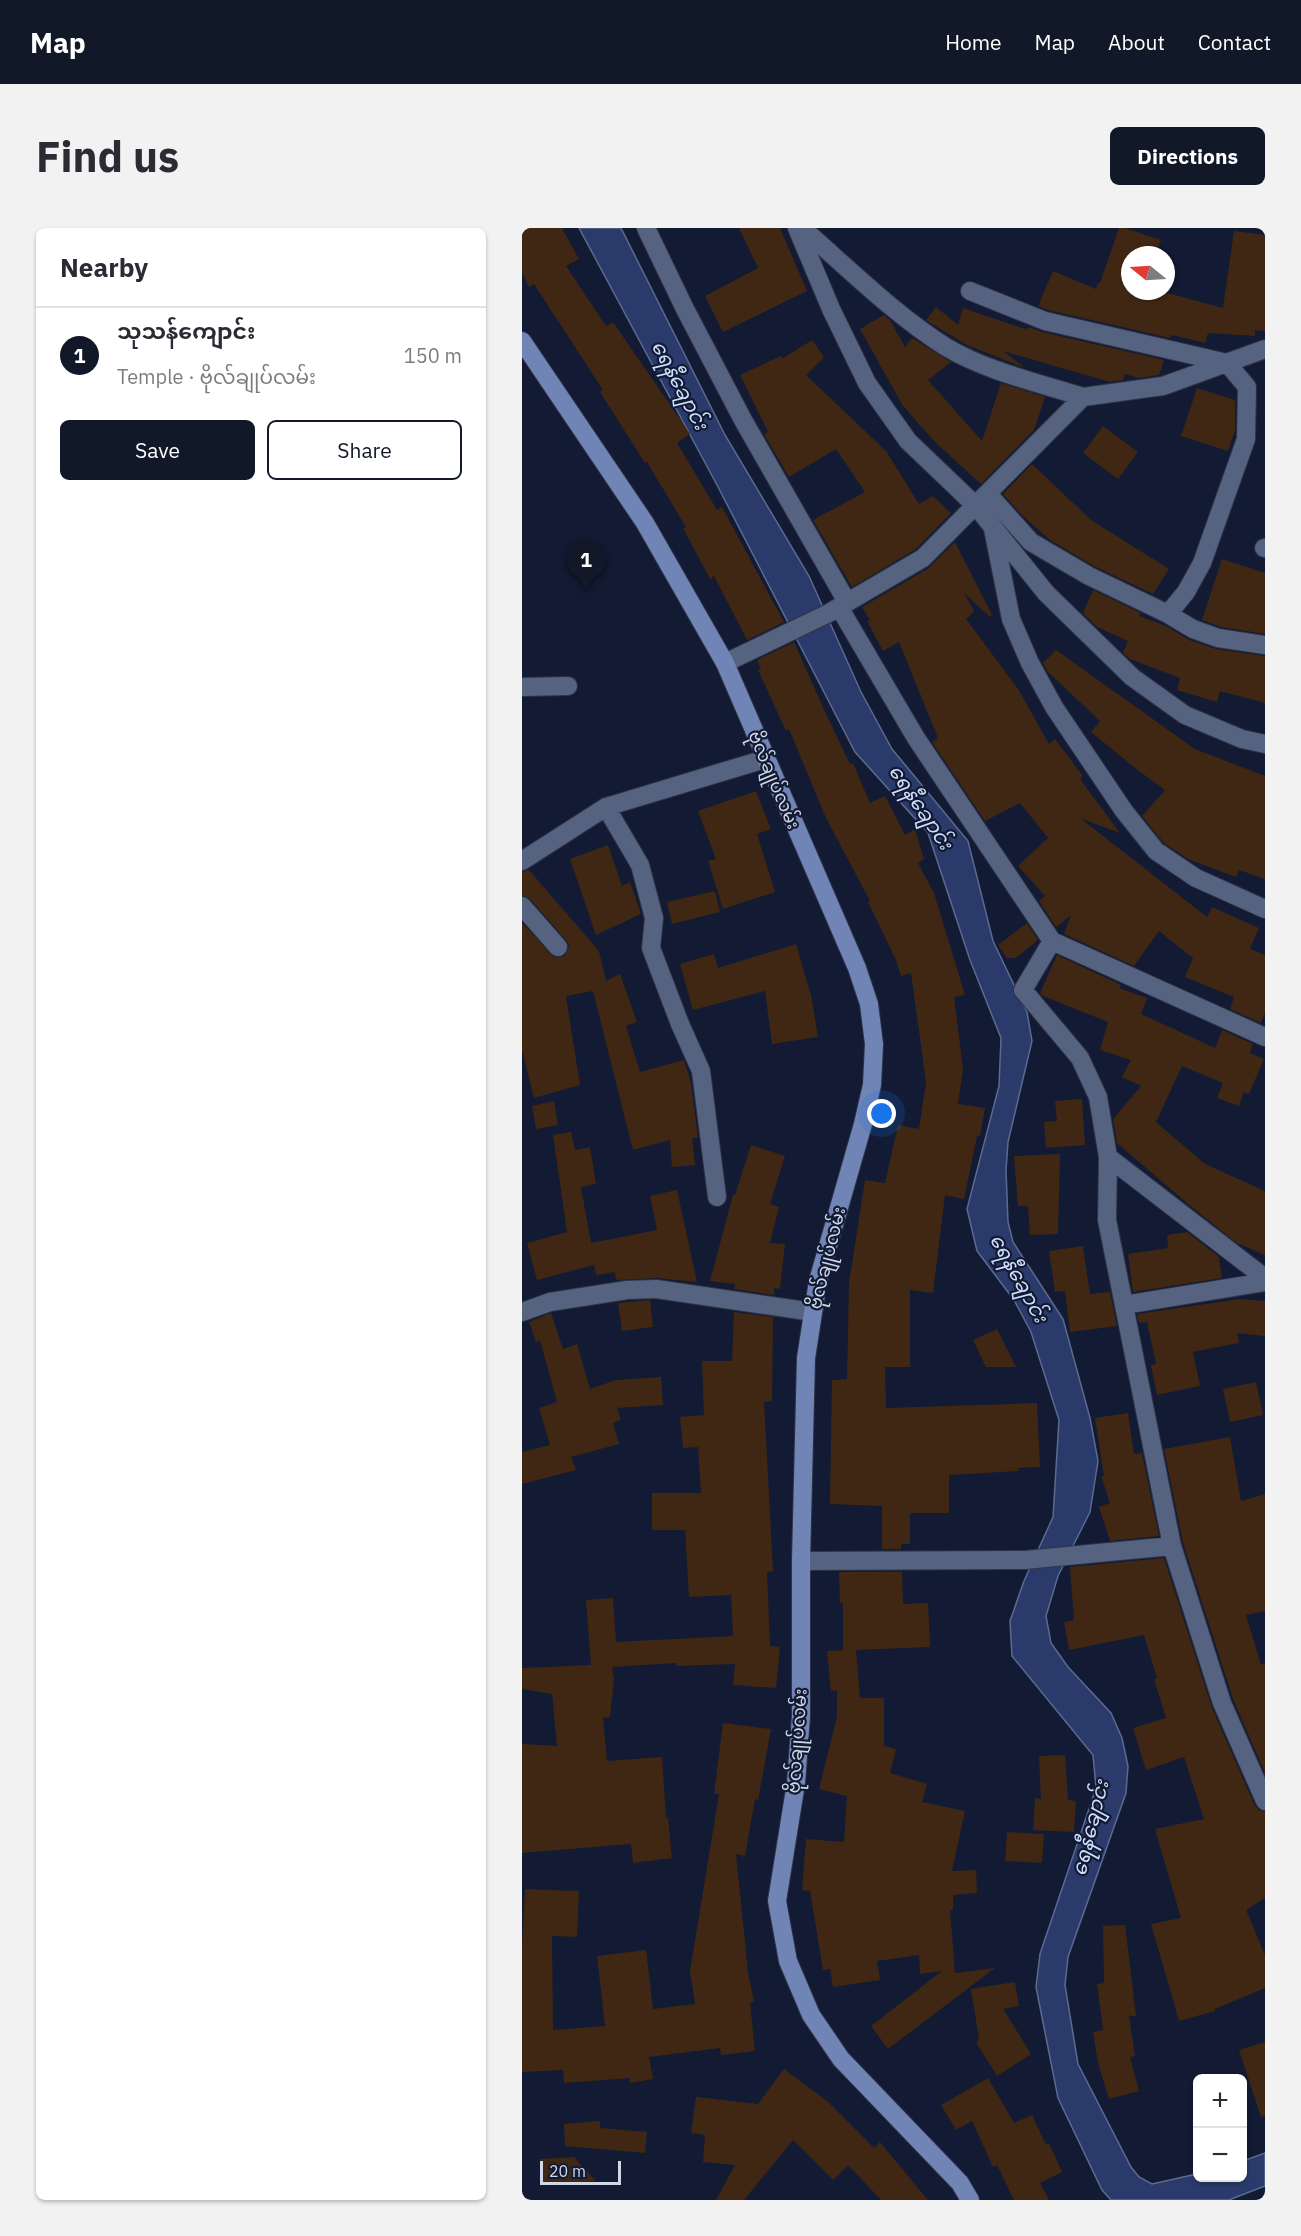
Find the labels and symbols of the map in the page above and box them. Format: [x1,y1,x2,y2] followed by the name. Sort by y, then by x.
[1121,246,1175,300] north arrow
[642,335,716,437] water label: ရေနီချောင်း
[566,540,606,590] pin: 1
[740,726,807,834] street label: ဗိုလ်‌ချုပ်‌လမ်း
[880,759,960,858] water label: ရေနီချောင်း
[867,1099,896,1128] your location
[801,1204,854,1312] street label: ဗိုလ်‌ချုပ်‌လမ်း
[980,1229,1055,1330] water label: ရေနီချောင်း
[779,1688,816,1794] street label: ဗိုလ်‌ချုပ်‌လမ်း
[1065,1776,1119,1879] water label: ရေနီချောင်း
[540,2158,621,2186] scale bar

